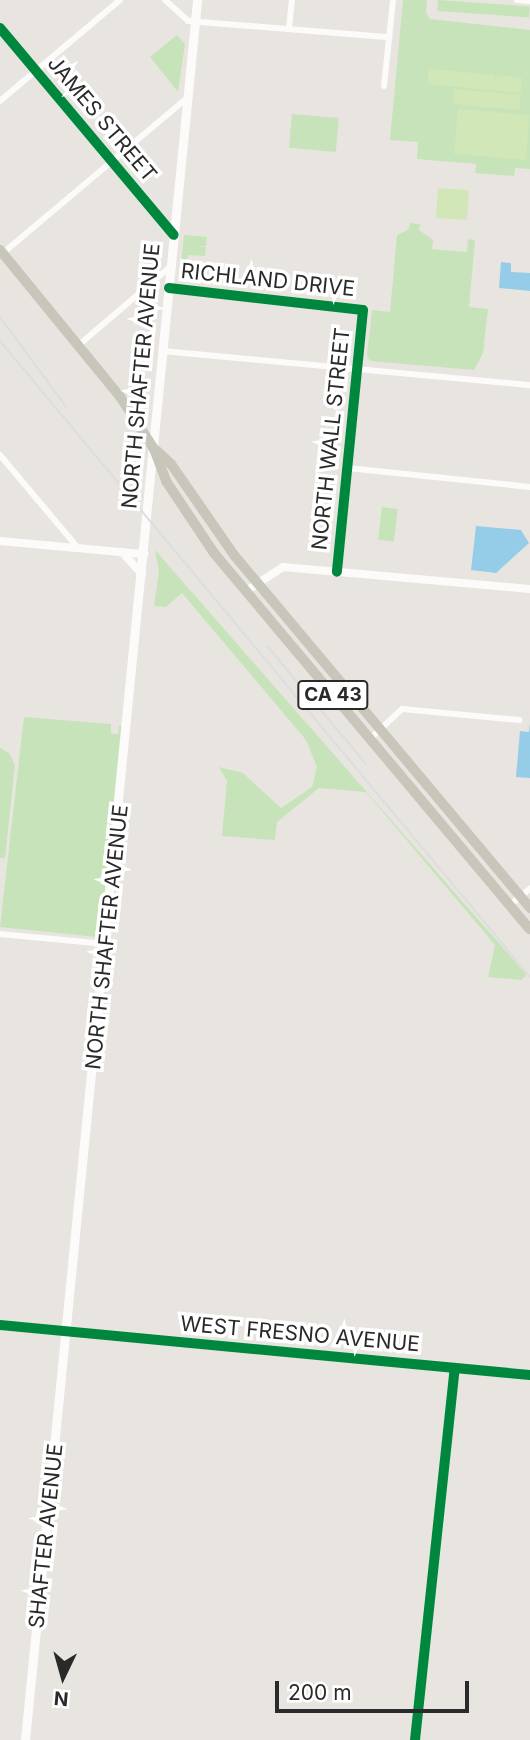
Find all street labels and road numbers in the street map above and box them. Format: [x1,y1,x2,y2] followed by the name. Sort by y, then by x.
[42,51,162,187] street label: JAMES STREET
[117,242,165,510] street label: NORTH SHAFTER AVENUE
[180,258,356,302] street label: RICHLAND DRIVE
[307,327,355,551] street label: NORTH WALL STREET
[296,680,370,710] road number: CA 43
[81,803,133,1071] street label: NORTH SHAFTER AVENUE
[179,1311,421,1357] street label: WEST FRESNO AVENUE
[24,1442,68,1630] street label: SHAFTER AVENUE

